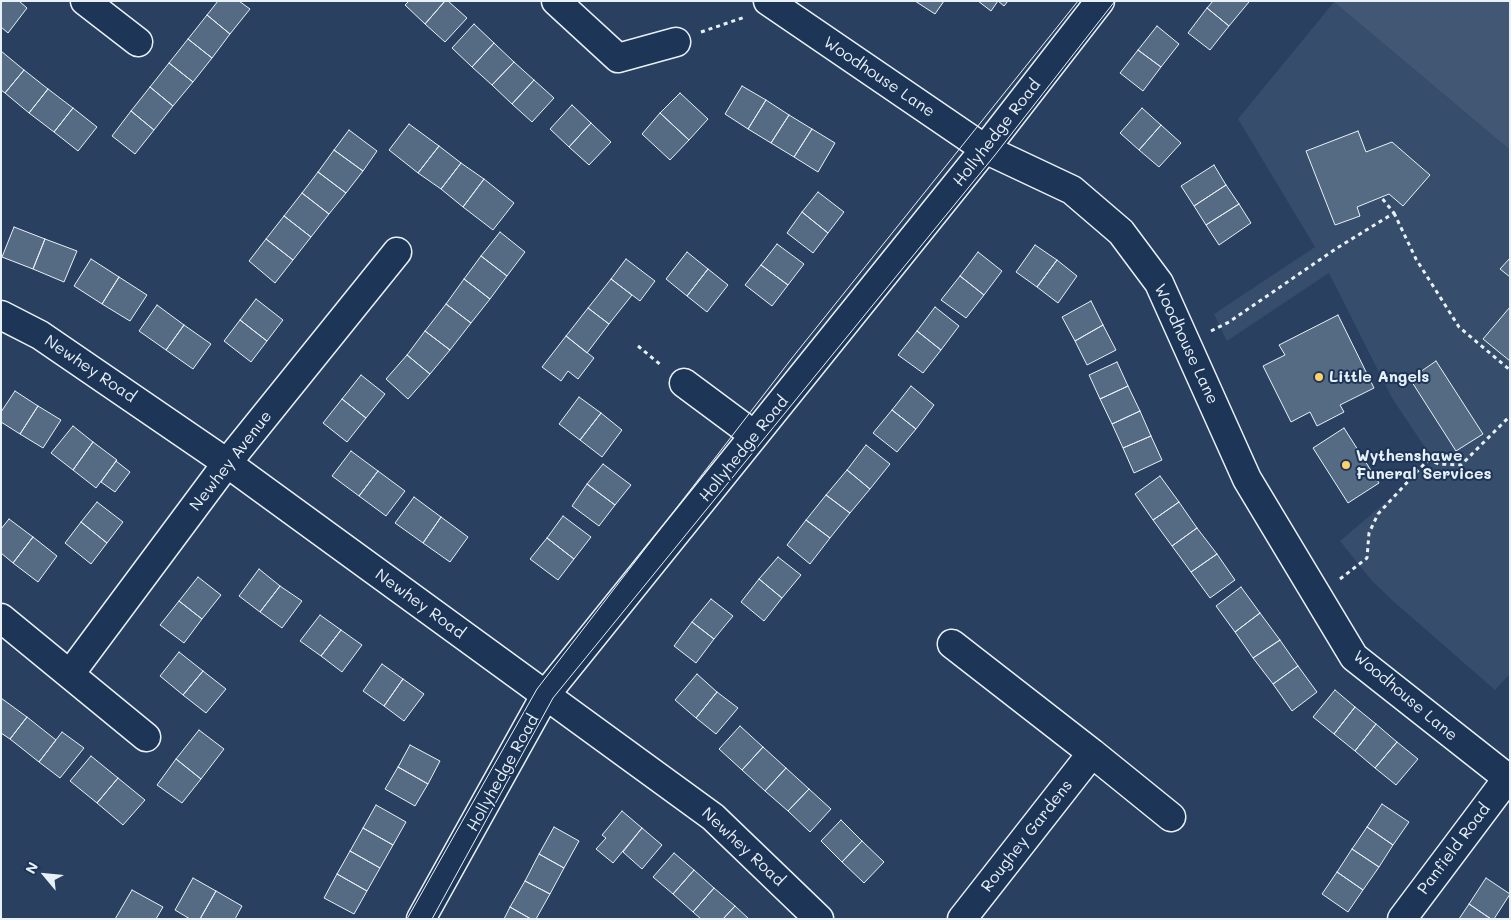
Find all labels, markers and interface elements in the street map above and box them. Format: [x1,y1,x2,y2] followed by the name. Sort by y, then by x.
[820,33,938,121] street label: Woodhouse Lane
[949,76,1045,190] street label: Hollyhedge Road
[1150,281,1222,407] street label: Woodhouse Lane
[41,331,139,407] street label: Newhey Road
[1329,367,1429,387] place label: Little Angels
[1313,371,1325,383] marker: Little Angels
[695,392,793,506] street label: Hollyhedge Road
[186,407,276,515] street label: Newhey Avenue
[1356,446,1492,484] place label: Wythenshawe Funeral Services
[1340,459,1352,471] marker: Wythenshawe Funeral Services
[371,565,469,643] street label: Newhey Road
[1349,647,1461,745] street label: Woodhouse Lane
[463,711,543,835] street label: Hollyhedge Road
[977,776,1077,896] street label: Roughey Gardens
[1414,800,1494,898] street label: Panfield Road
[698,804,788,890] street label: Newhey Road
[20,850,70,900] north arrow
[20,859,42,877] text: N

